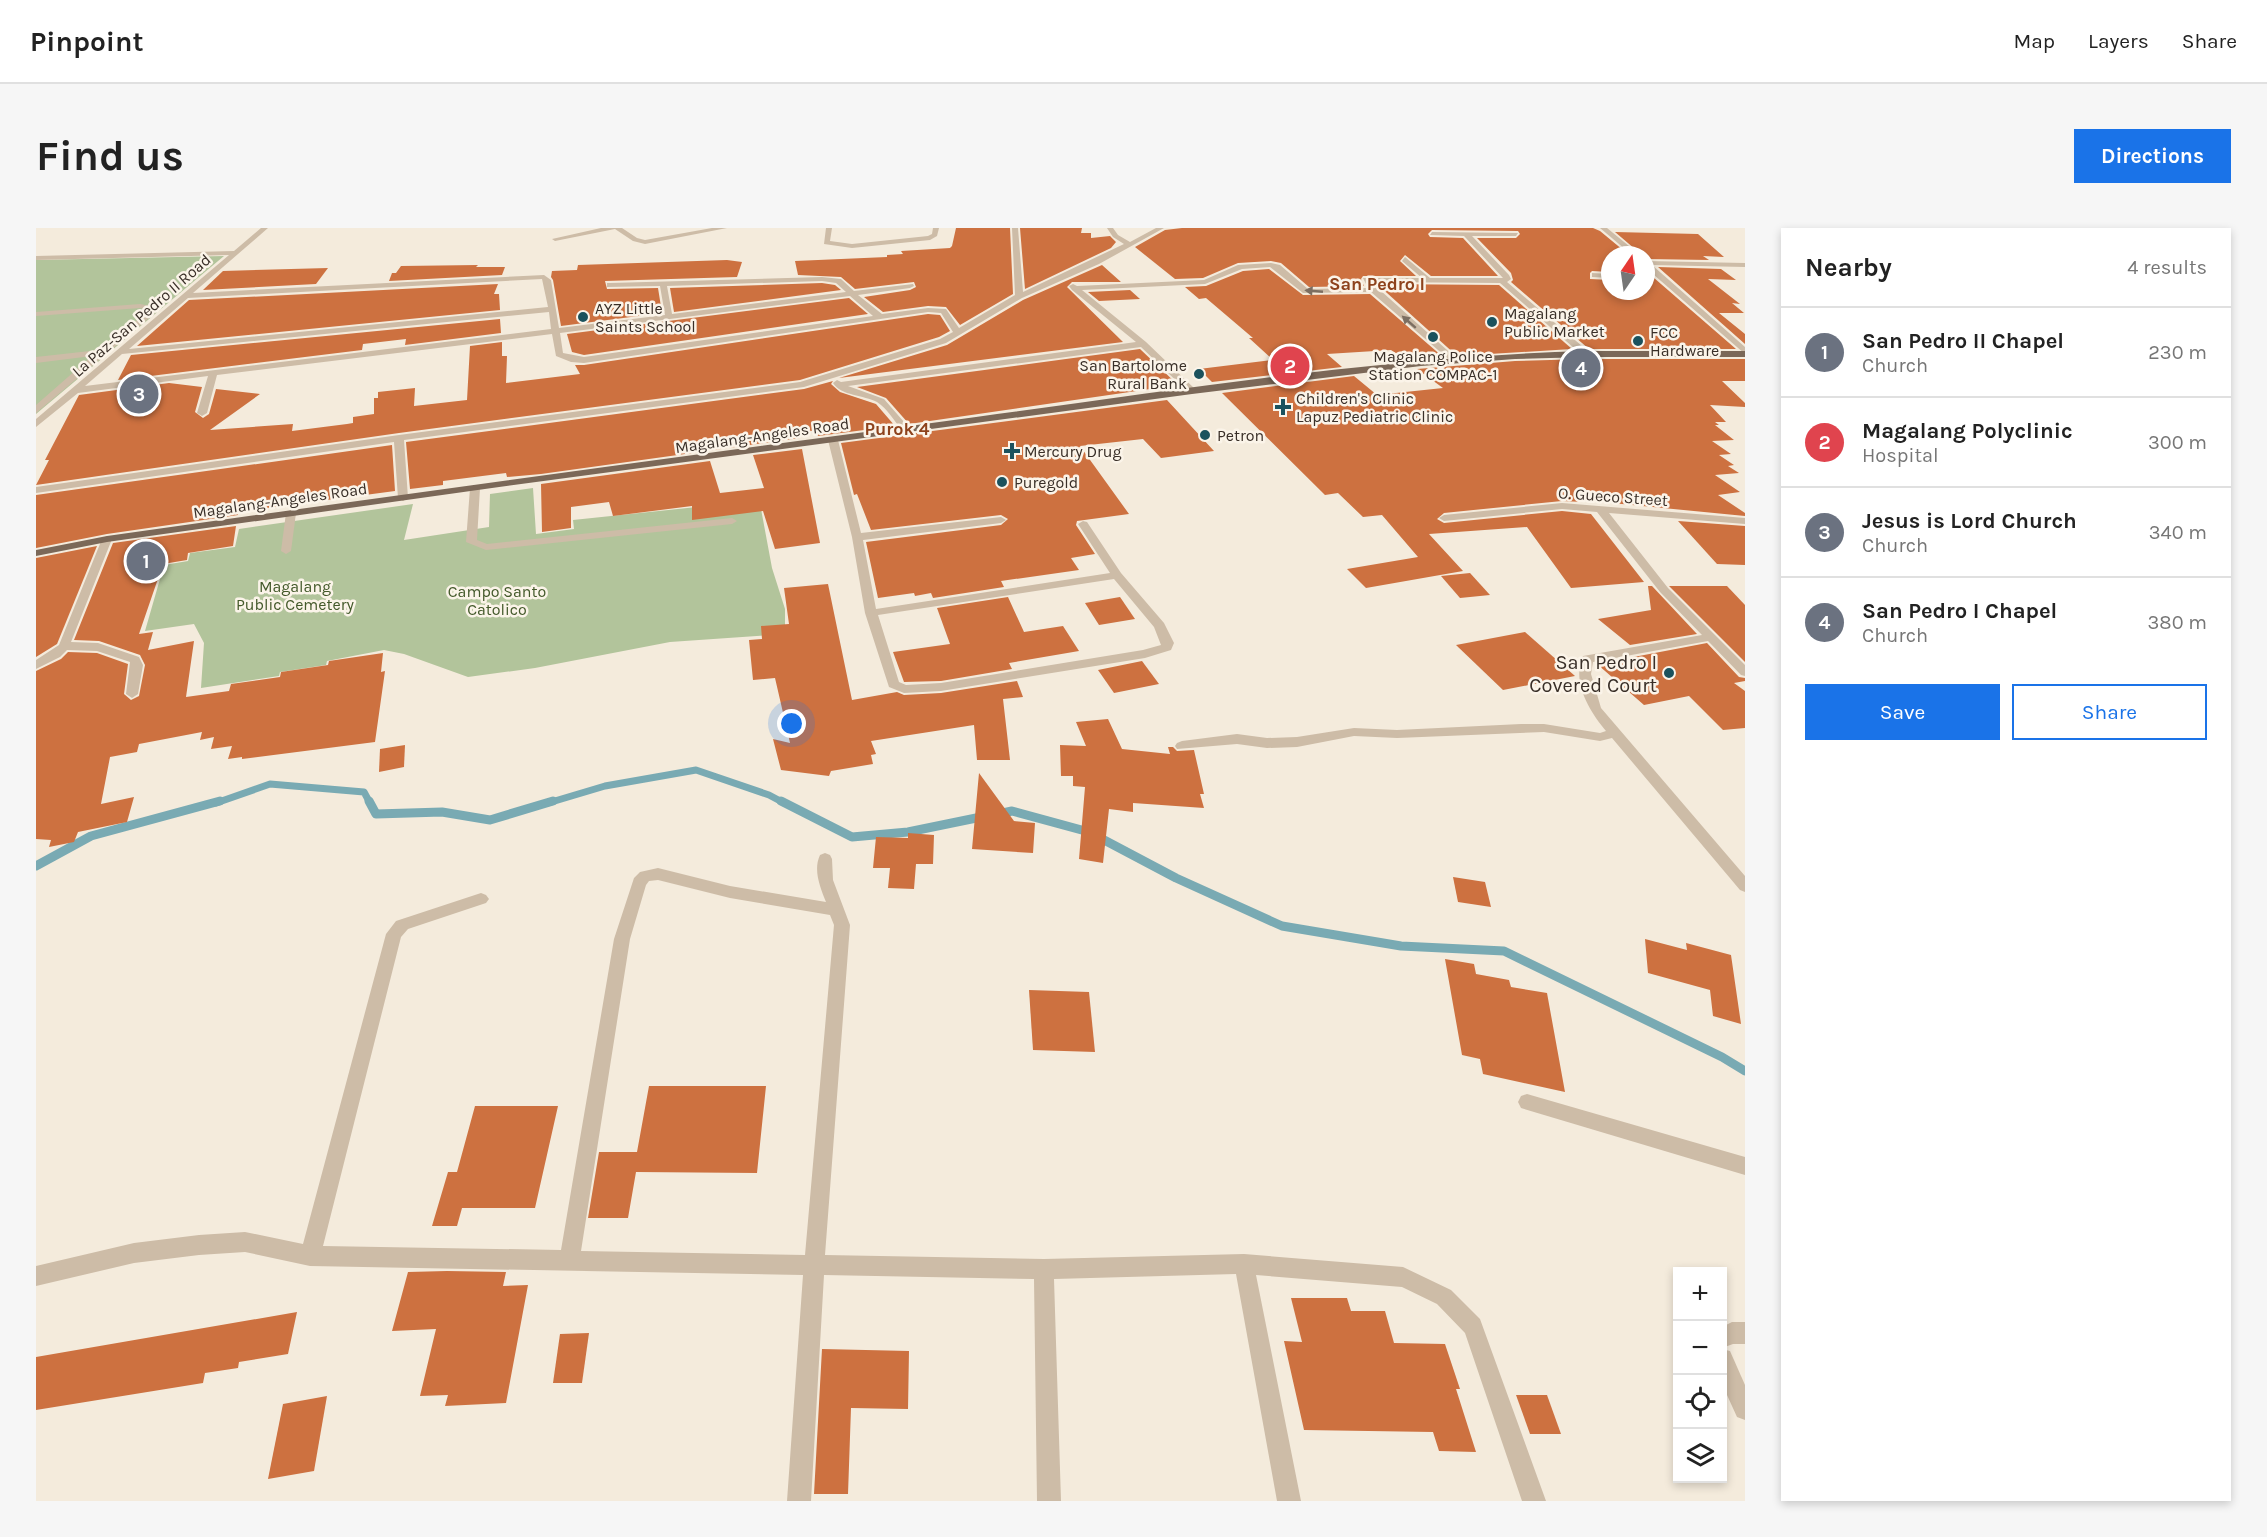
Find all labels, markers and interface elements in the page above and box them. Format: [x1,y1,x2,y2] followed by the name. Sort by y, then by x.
[30,25,143,58] text: Pinpoint
[2013,29,2055,53] text: Map
[2088,29,2149,53] text: Layers
[2182,29,2237,53] text: Share
[2074,129,2231,183] button: Directions
[36,131,184,181] text: Find us
[1601,246,1655,300] north arrow
[68,250,214,381] street label: La Paz-San Pedro II Road
[1805,252,1892,283] text: Nearby
[2127,256,2207,279] text: 4 results
[1329,273,1425,295] district label: San Pedro I
[1305,286,1324,296] one-way arrow
[595,299,696,336] place label: AYZ Little Saints School
[1504,304,1605,341] place label: Magalang Public Market
[576,310,590,324] marker: AYZ Little Saints School
[1485,315,1499,329] marker: Magalang Public Market
[1402,316,1417,329] one-way arrow
[1650,323,1719,360] place label: FCC Hardware
[1862,328,2064,354] text: San Pedro II Chapel
[1426,330,1440,344] marker: Magalang Police Station COMPAC-1
[1631,334,1645,348] marker: FCC Hardware
[1821,341,1828,364] text: 1
[2148,341,2207,364] text: 230 m
[1270,344,1310,388] pin: 2
[1562,346,1600,390] pin: 4
[1368,347,1498,384] place label: Magalang Police Station COMPAC-1
[1862,354,1928,377] text: Church
[1079,356,1187,393] place label: San Bartolome Rural Bank
[1192,367,1206,381] marker: San Bartolome Rural Bank
[120,372,158,416] pin: 3
[1296,389,1453,426] place label: Children's Clinic Lapuz Pediatric Clinic
[1274,398,1292,416] marker: Children's Clinic Lapuz Pediatric Clinic
[674,414,850,457] street label: Magalang-Angeles Road
[865,418,930,440] district label: Purok 4
[1862,418,2073,444] text: Magalang Polyclinic
[1217,426,1264,445] place label: Petron
[1198,428,1212,442] marker: Petron
[1818,431,1831,454] text: 2
[2148,431,2207,454] text: 300 m
[1024,442,1122,461] place label: Mercury Drug
[1005,444,1019,458] marker: Mercury Drug
[1862,444,1939,467] text: Hospital
[1014,473,1078,492] place label: Puregold
[995,475,1009,489] marker: Puregold
[192,479,368,522] street label: Magalang-Angeles Road
[1557,483,1668,510] street label: O. Gueco Street
[1862,508,2077,534] text: Jesus is Lord Church
[1818,521,1831,544] text: 3
[2149,521,2207,544] text: 340 m
[1862,534,1928,557] text: Church
[126,538,166,584] pin: 1
[236,577,355,614] park label: Magalang Public Cemetery
[448,582,546,619] park label: Campo Santo Catolico
[1862,598,2057,624] text: San Pedro I Chapel
[1819,611,1830,634] text: 4
[2148,611,2207,634] text: 380 m
[1862,624,1928,647] text: Church
[1529,651,1657,697] place label: San Pedro I Covered Court
[1662,666,1676,680] marker: San Pedro I Covered Court
[1805,684,2000,740] button: Save
[2012,684,2207,740] button: Share
[777,709,806,738] your location
[1673,1267,1727,1483] map controls
[1673,1267,1727,1321] button: +
[1673,1321,1727,1375] button: −
[1673,1375,1727,1429] button: locate
[1673,1429,1727,1483] button: layers

